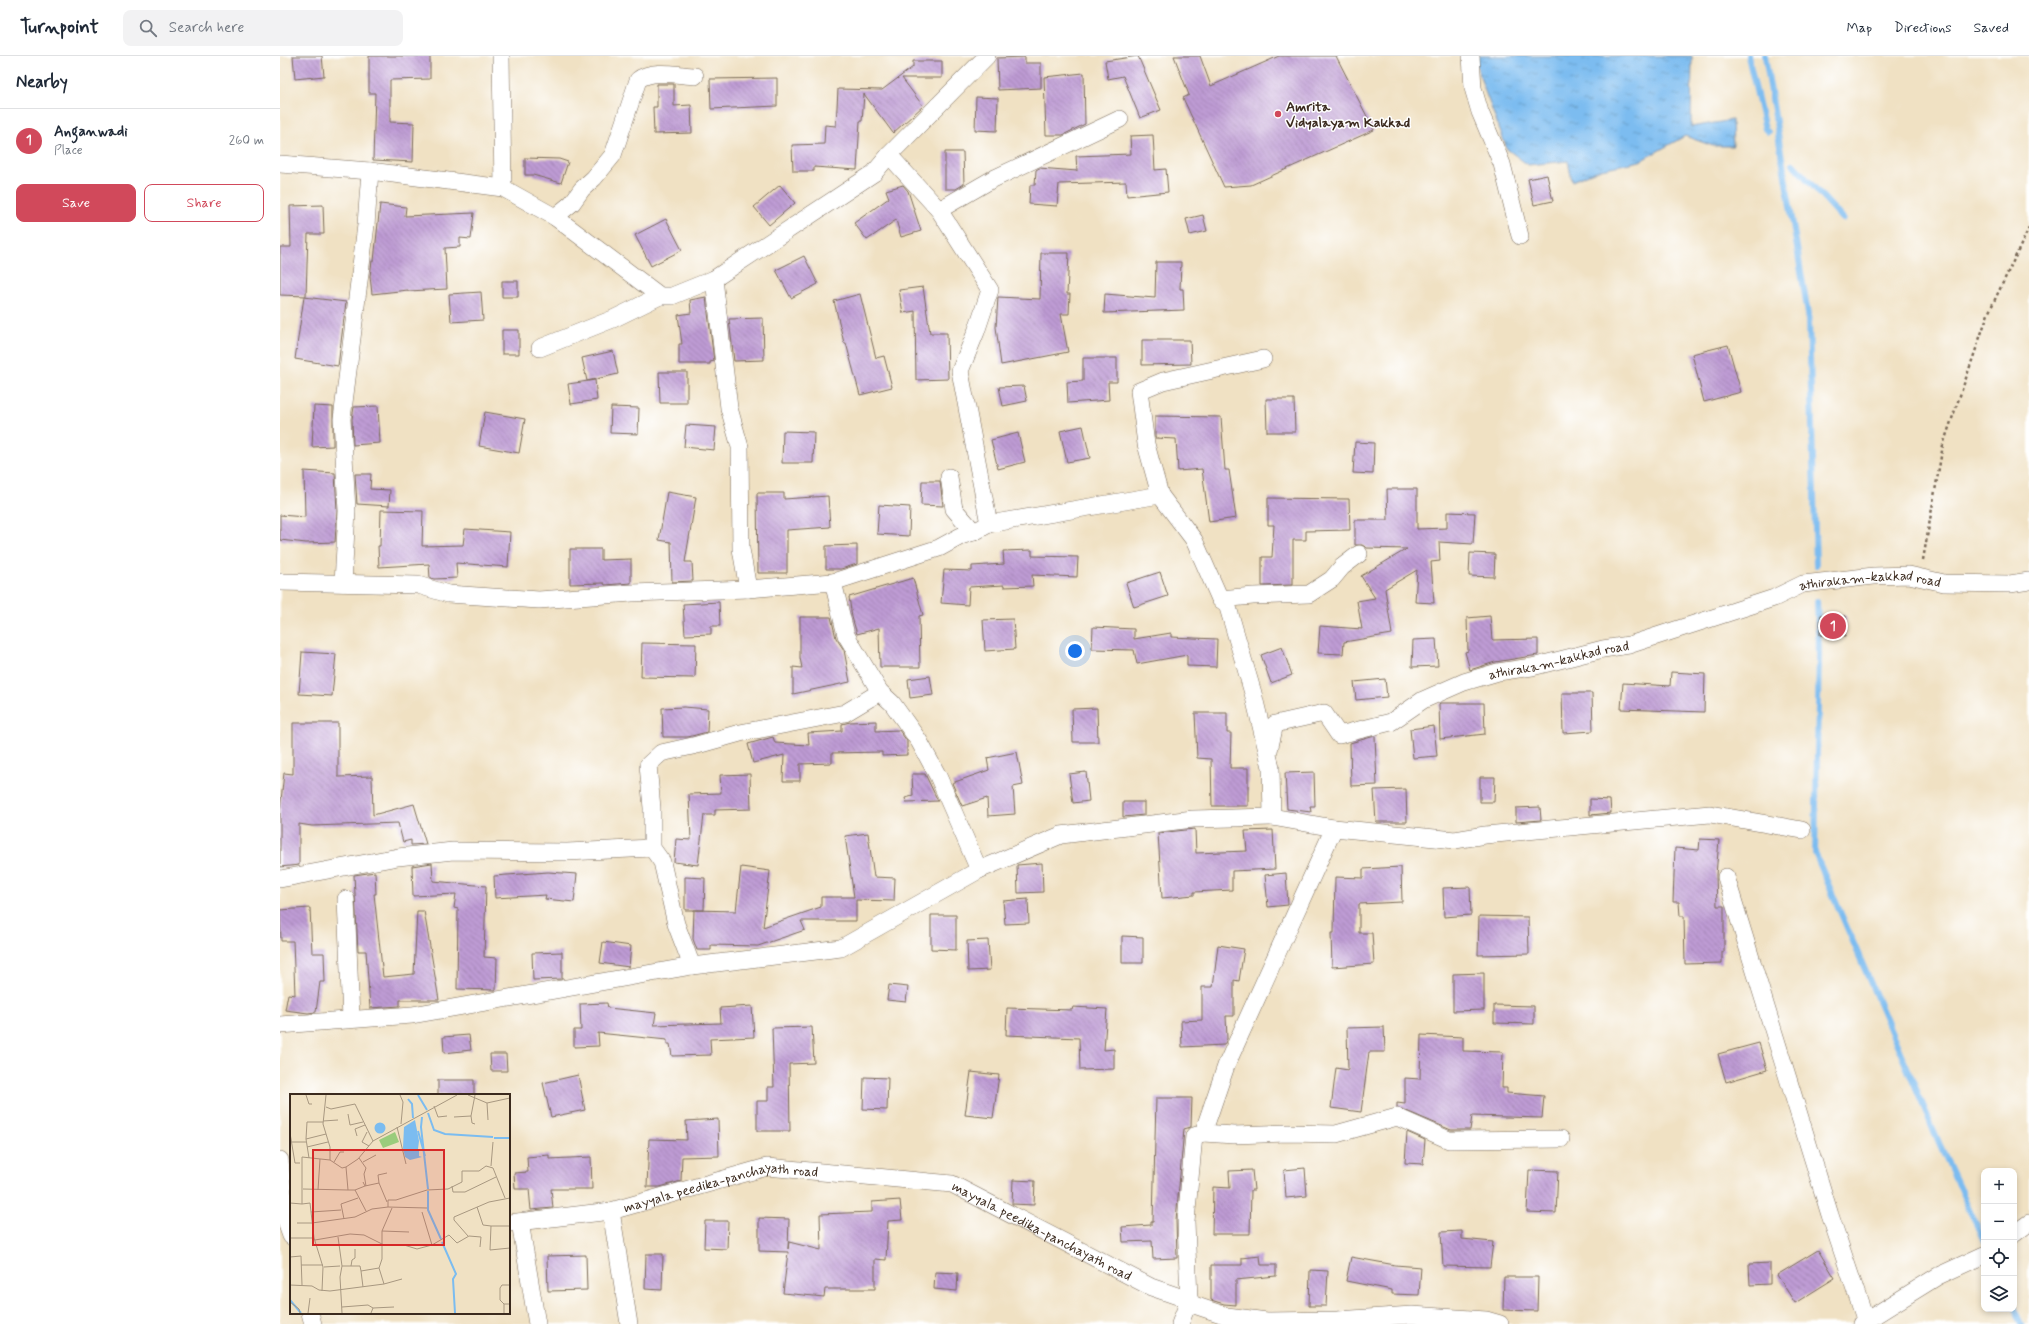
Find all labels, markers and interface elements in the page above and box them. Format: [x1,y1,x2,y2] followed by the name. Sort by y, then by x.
[123,10,403,46] search box
[20,15,99,40] text: Turnpoint
[137,17,159,39] icon: search
[169,18,244,38] text: Search here
[1846,19,1872,37] text: Map
[1894,19,1952,37] text: Directions
[1974,19,2009,37] text: Saved
[16,71,68,93] text: Nearby
[1286,98,1410,132] place label: Amrita Vidyalayam Kakkad
[1273,109,1283,119] marker: Amrita Vidyalayam Kakkad
[54,122,128,142] text: Anganwadi
[26,132,32,149] text: 1
[229,132,264,149] text: 260 m
[54,142,83,159] text: Place
[16,184,136,222] button: Save
[144,184,264,222] button: Share
[1796,567,1943,595] street label: athirakam-kakkad road
[1820,611,1846,641] pin: 1
[1486,637,1630,684] street label: athirakam-kakkad road
[1065,641,1085,661] your location
[290,1094,510,1314] inset map
[622,1159,819,1217] street label: mayyala peedika-panchayath road
[1981,1168,2017,1312] map controls
[1981,1168,2017,1204] button: +
[949,1178,1135,1285] street label: mayyala peedika-panchayath road
[1981,1204,2017,1240] button: −
[1981,1240,2017,1276] button: locate
[1981,1276,2017,1312] button: layers

